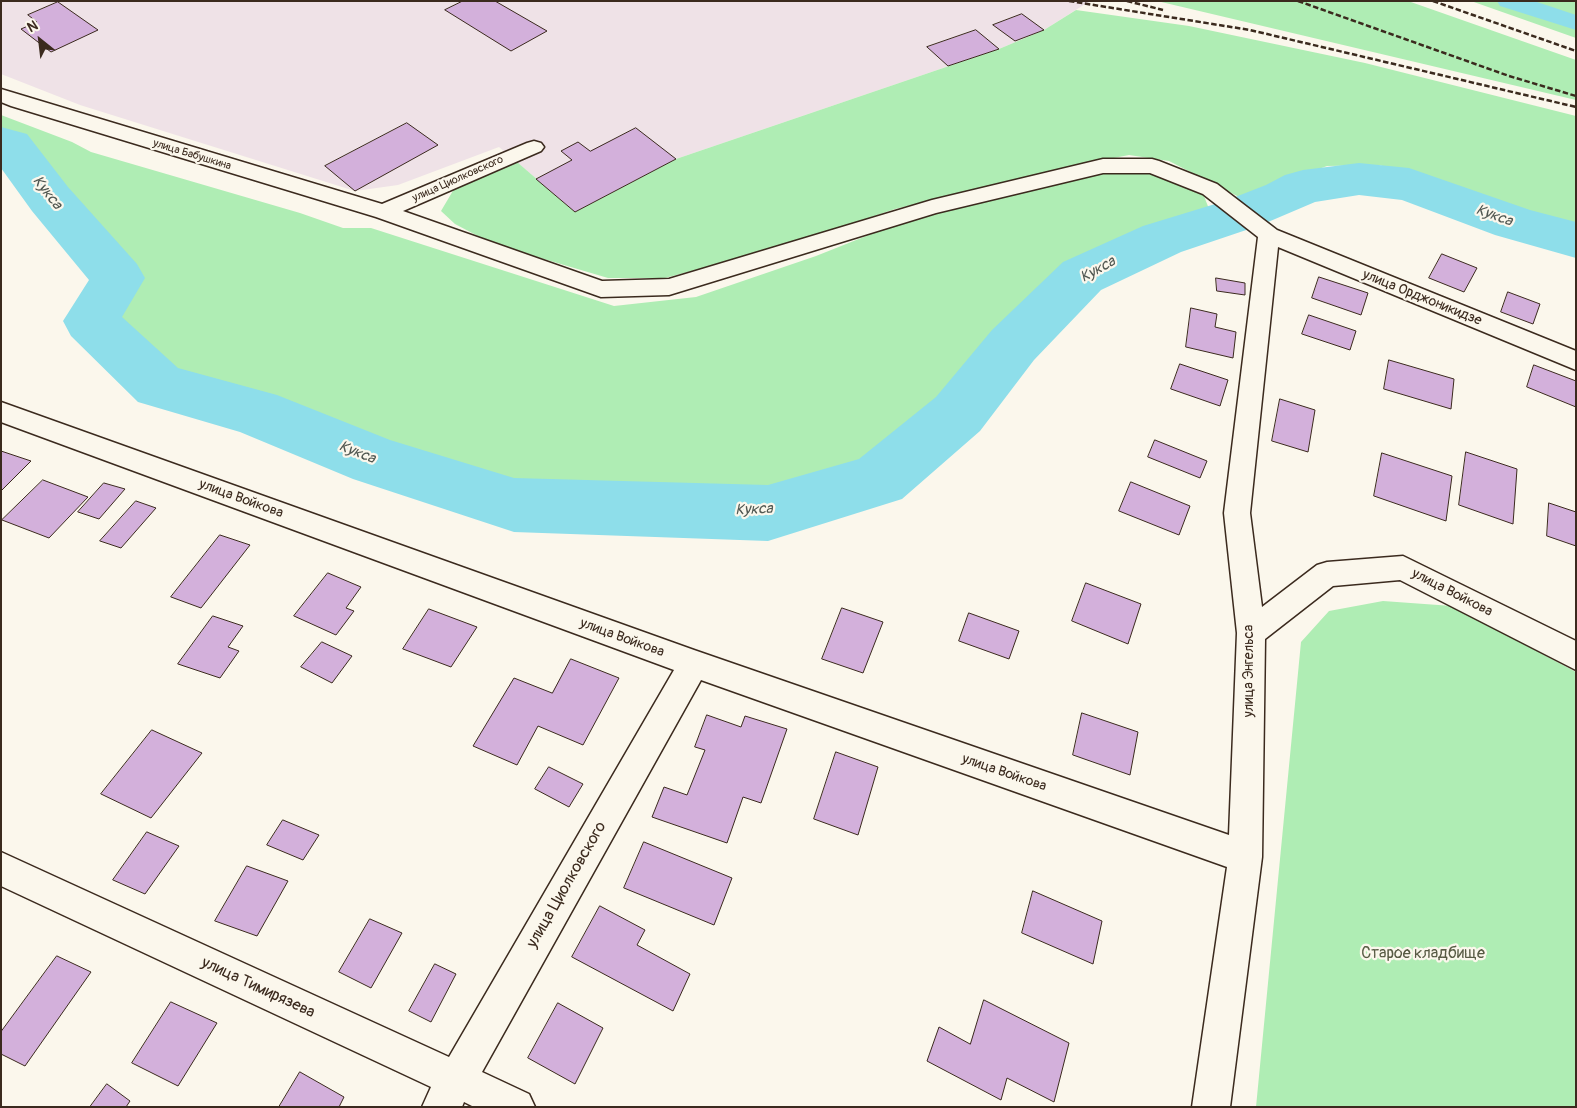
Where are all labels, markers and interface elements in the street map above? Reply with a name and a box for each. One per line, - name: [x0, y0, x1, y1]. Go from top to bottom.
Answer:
- north arrow: [15, 15, 65, 65]
- text: N: [24, 17, 41, 36]
- street label: улица Бабушкина: [151, 137, 233, 173]
- street label: улица Циолковского: [411, 153, 505, 205]
- water label: Кукса: [28, 173, 66, 213]
- water label: Кукса: [1473, 201, 1515, 231]
- water label: Кукса: [1077, 253, 1119, 287]
- street label: улица Орджоникидзе: [1360, 266, 1484, 330]
- water label: Кукса: [336, 438, 378, 468]
- street label: улица Войкова: [197, 476, 285, 522]
- water label: Кукса: [735, 500, 773, 520]
- street label: улица Войкова: [1409, 565, 1495, 621]
- street label: улица Войкова: [578, 615, 666, 661]
- street label: улица Энгельса: [1241, 625, 1257, 717]
- street label: улица Войкова: [960, 751, 1048, 795]
- street label: улица Циолковского: [523, 818, 611, 952]
- park label: Старое кладбище: [1361, 944, 1485, 964]
- street label: улица Тимирязева: [198, 953, 318, 1023]

